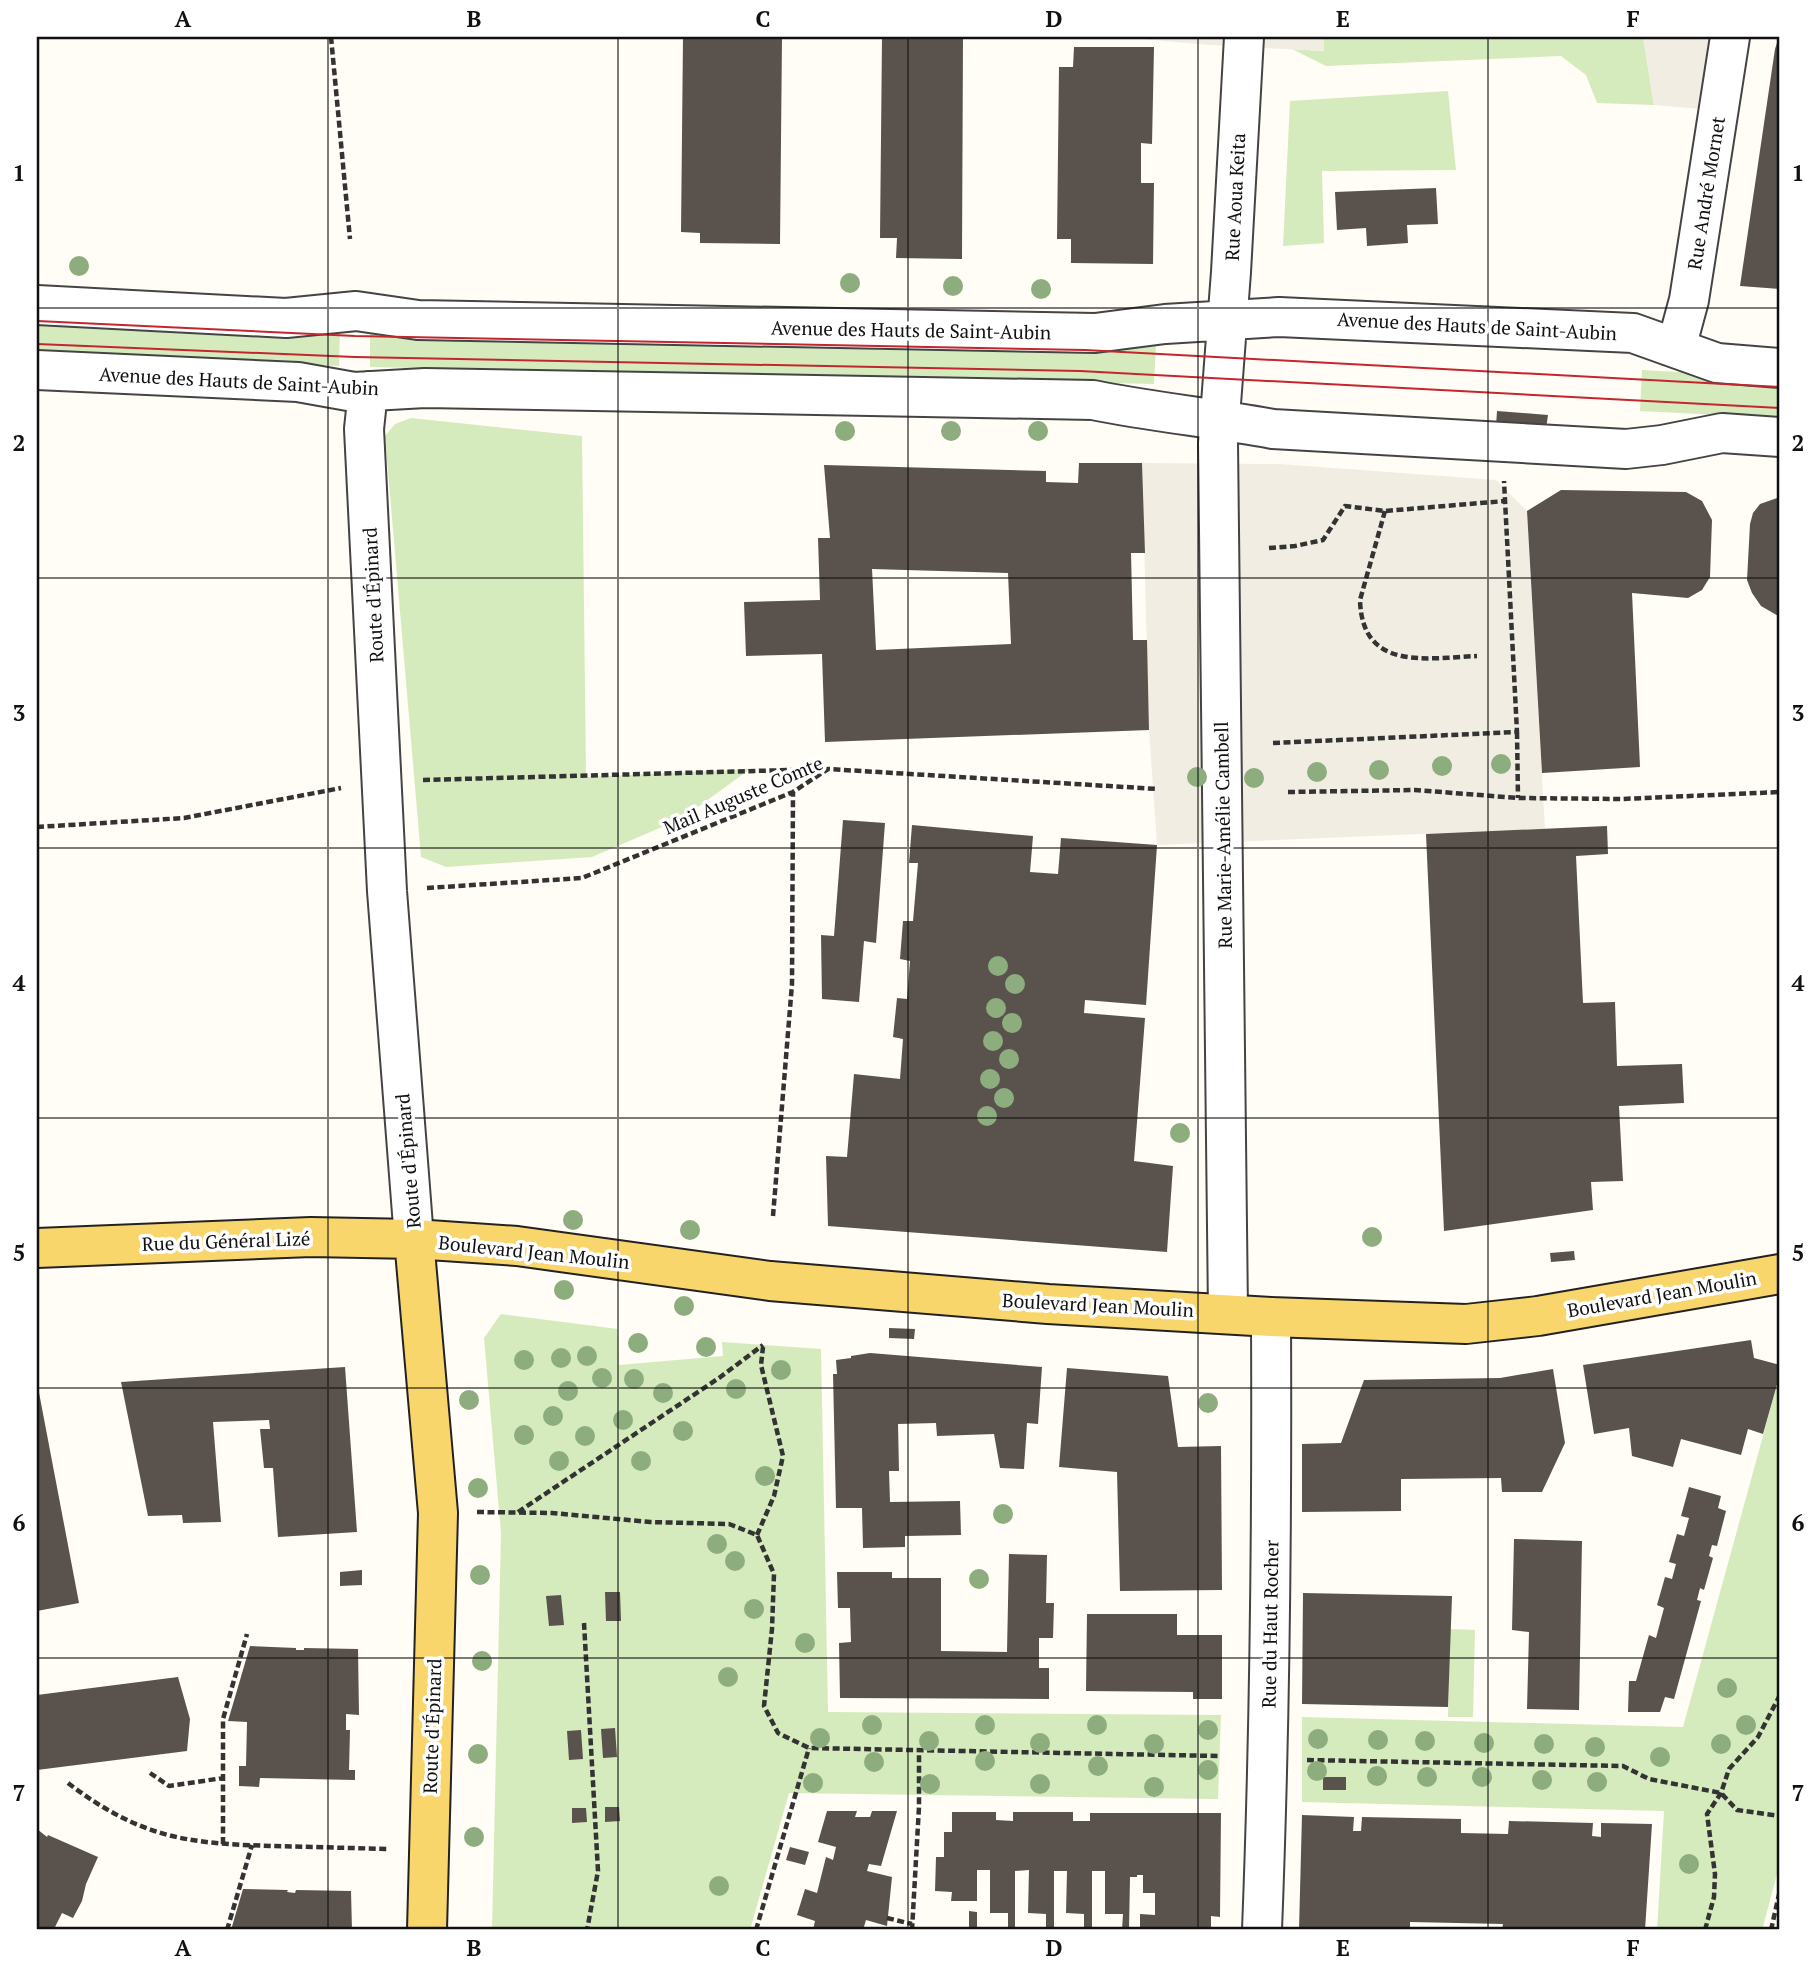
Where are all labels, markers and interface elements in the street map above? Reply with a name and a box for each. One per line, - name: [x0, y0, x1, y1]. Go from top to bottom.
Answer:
- text: A: [175, 3, 192, 34]
- text: B: [467, 3, 482, 34]
- text: C: [756, 3, 771, 34]
- text: D: [1046, 3, 1063, 34]
- text: E: [1336, 3, 1350, 34]
- text: F: [1626, 3, 1640, 34]
- street label: Rue André Mornet: [1681, 114, 1730, 272]
- street label: Rue Aoua Keita: [1219, 132, 1250, 262]
- text: 1: [13, 157, 26, 188]
- text: 1: [1792, 157, 1805, 188]
- street label: Avenue des Hauts de Saint-Aubin: [1336, 306, 1618, 345]
- street label: Avenue des Hauts de Saint-Aubin: [771, 315, 1051, 344]
- street label: Avenue des Hauts de Saint-Aubin: [98, 361, 380, 400]
- text: 2: [13, 427, 26, 458]
- text: 2: [1792, 427, 1805, 458]
- street label: Route d'Épinard: [356, 526, 389, 663]
- text: 3: [13, 697, 26, 728]
- text: 3: [1792, 697, 1805, 728]
- street label: Rue Marie-Amélie Cambell: [1208, 721, 1237, 949]
- street label: Mail Auguste Comte: [659, 750, 827, 840]
- text: 4: [13, 967, 26, 998]
- text: 4: [1792, 967, 1805, 998]
- street label: Route d'Épinard: [389, 1092, 426, 1230]
- street label: Rue du Général Lizé: [141, 1225, 311, 1256]
- street label: Boulevard Jean Moulin: [437, 1229, 631, 1274]
- text: 5: [13, 1237, 26, 1268]
- text: 5: [1792, 1237, 1805, 1268]
- street label: Boulevard Jean Moulin: [1565, 1265, 1759, 1322]
- street label: Boulevard Jean Moulin: [1002, 1287, 1194, 1322]
- text: 6: [13, 1507, 26, 1538]
- text: 6: [1792, 1507, 1805, 1538]
- street label: Rue du Haut Rocher: [1256, 1539, 1283, 1708]
- street label: Route d'Épinard: [417, 1657, 446, 1794]
- text: 7: [13, 1777, 26, 1808]
- text: 7: [1792, 1777, 1805, 1808]
- text: A: [175, 1932, 192, 1963]
- text: B: [467, 1932, 482, 1963]
- text: C: [756, 1932, 771, 1963]
- text: D: [1046, 1932, 1063, 1963]
- text: E: [1336, 1932, 1350, 1963]
- text: F: [1626, 1932, 1640, 1963]

